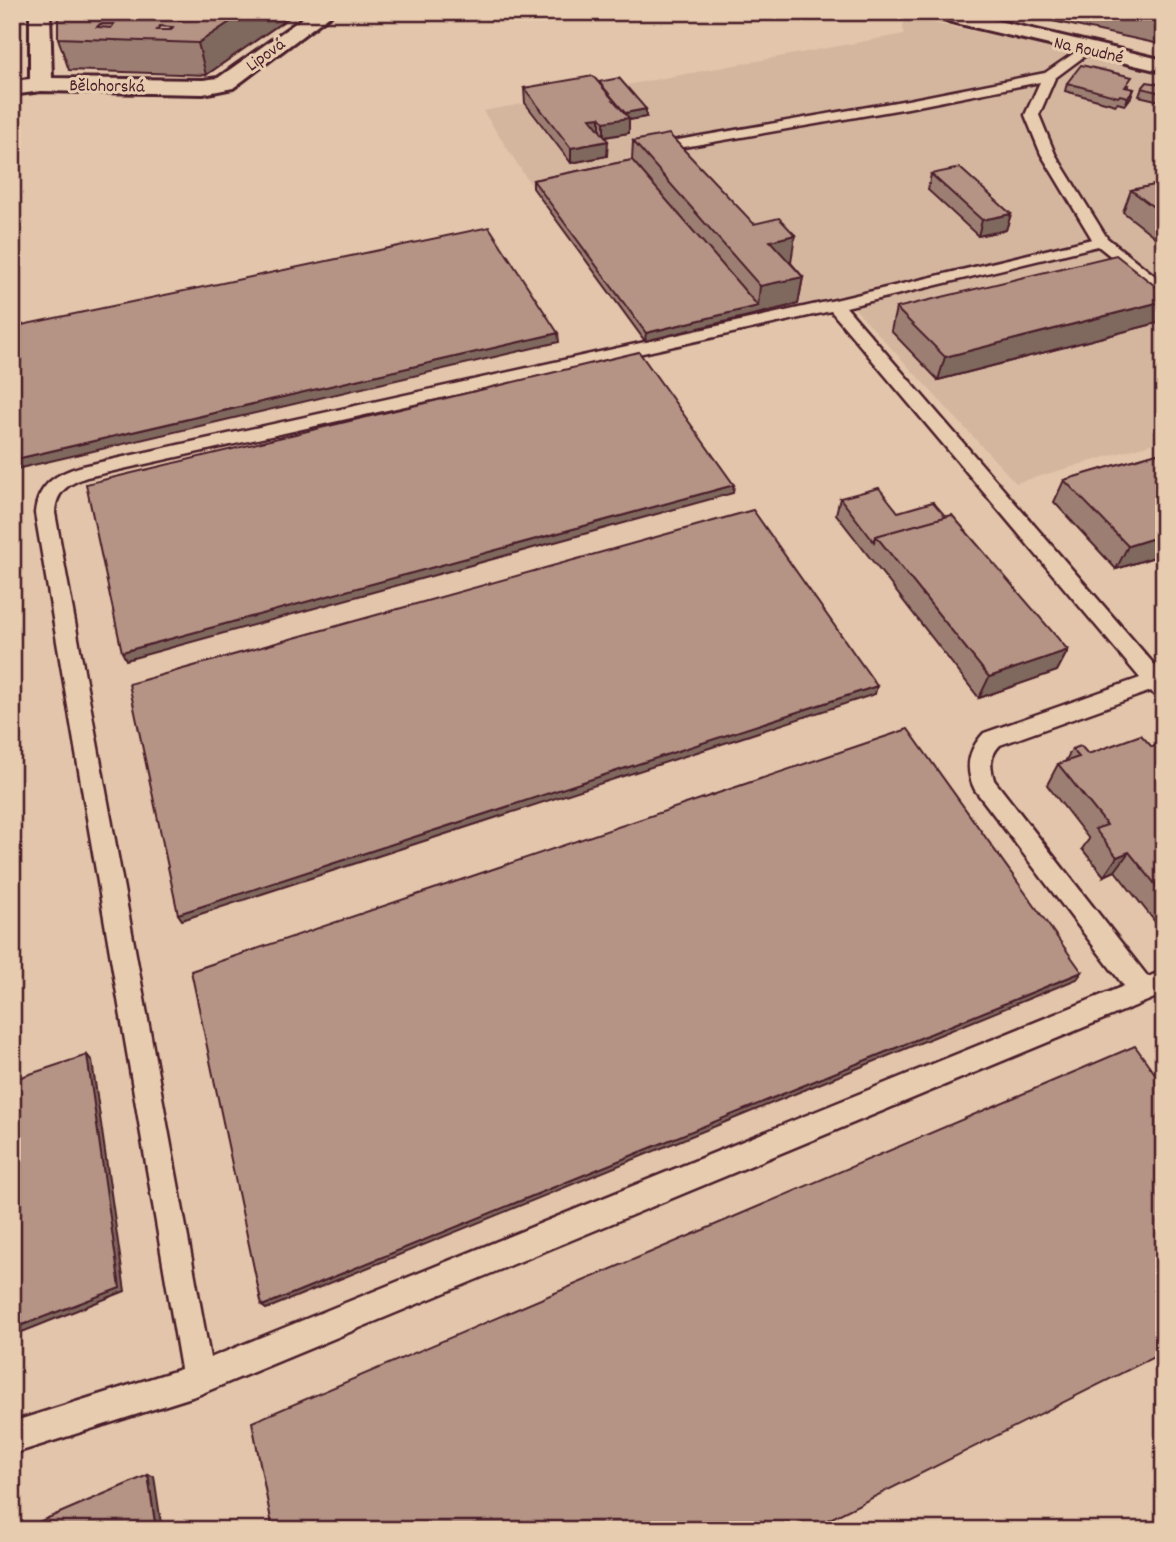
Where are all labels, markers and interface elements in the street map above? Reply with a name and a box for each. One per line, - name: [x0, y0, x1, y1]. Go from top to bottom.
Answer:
- street label: Na Roudné: [1051, 31, 1126, 72]
- street label: Lipová: [242, 33, 291, 79]
- street label: Bělohorská: [69, 74, 145, 101]

